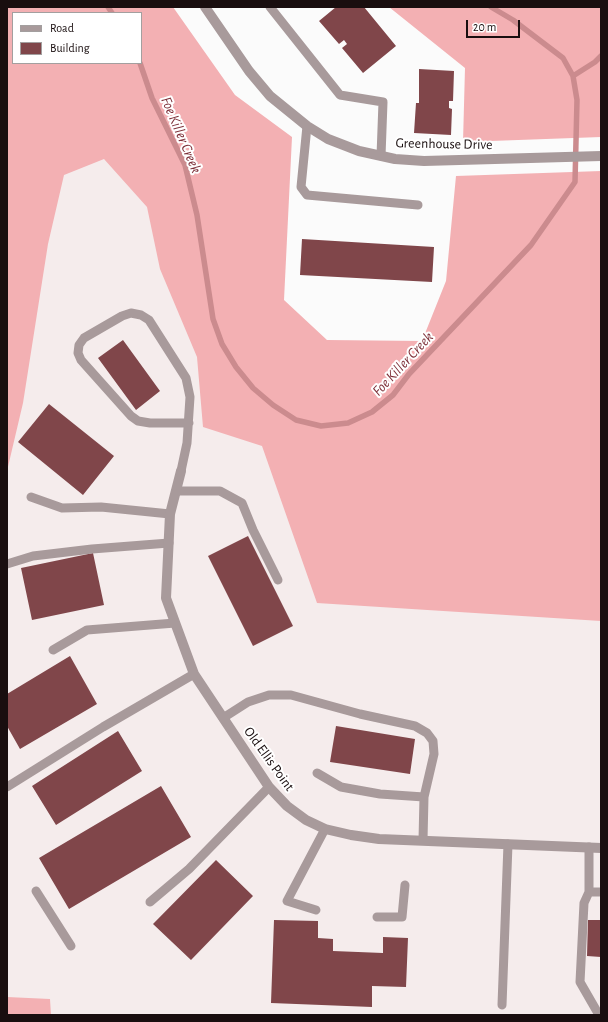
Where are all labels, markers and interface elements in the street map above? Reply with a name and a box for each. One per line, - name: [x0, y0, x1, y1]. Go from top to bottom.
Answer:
- legend: [12, 12, 142, 64]
- scale bar: [468, 12, 522, 38]
- text: 20 m: [473, 21, 496, 33]
- text: Road: [50, 22, 74, 34]
- text: Building: [50, 42, 90, 54]
- water label: Foe Killer Creek: [157, 94, 205, 176]
- street label: Greenhouse Drive: [395, 135, 493, 153]
- water label: Foe Killer Creek: [369, 328, 437, 400]
- street label: Old Ellis Point: [240, 724, 298, 794]

